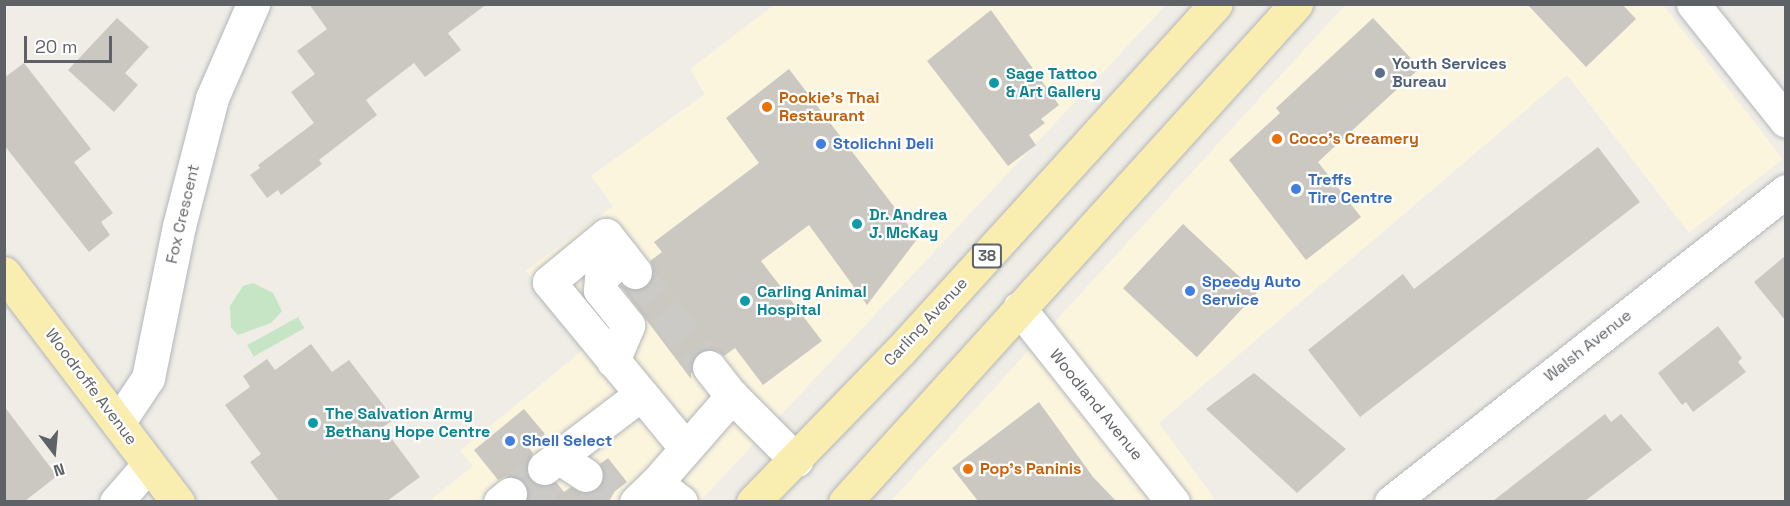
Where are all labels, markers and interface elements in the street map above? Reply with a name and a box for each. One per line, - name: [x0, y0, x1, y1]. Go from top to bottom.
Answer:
- scale bar: [27, 24, 116, 62]
- text: 20 m: [35, 35, 78, 58]
- place label: Youth Services Bureau: [1392, 54, 1507, 92]
- place label: Sage Tattoo & Art Gallery: [1006, 64, 1101, 102]
- marker: Youth Services Bureau: [1373, 66, 1387, 80]
- marker: Sage Tattoo & Art Gallery: [987, 76, 1001, 90]
- place label: Pookie's Thai Restaurant: [779, 88, 880, 126]
- marker: Pookie's Thai Restaurant: [760, 100, 774, 114]
- place label: Coco's Creamery: [1289, 129, 1419, 149]
- marker: Coco's Creamery: [1270, 132, 1284, 146]
- place label: Stolichni Deli: [833, 134, 934, 154]
- marker: Stolichni Deli: [814, 137, 828, 151]
- street label: Fox Crescent: [162, 162, 204, 266]
- place label: Treffs Tire Centre: [1308, 170, 1393, 208]
- marker: Treffs Tire Centre: [1289, 182, 1303, 196]
- place label: Dr. Andrea J. McKay: [869, 205, 948, 243]
- marker: Dr. Andrea J. McKay: [850, 217, 864, 231]
- road number: 38: [970, 244, 1004, 268]
- place label: Speedy Auto Service: [1202, 272, 1301, 310]
- street label: Carling Avenue: [880, 274, 972, 370]
- place label: Carling Animal Hospital: [757, 282, 867, 320]
- marker: Speedy Auto Service: [1183, 284, 1197, 298]
- marker: Carling Animal Hospital: [738, 294, 752, 308]
- street label: Walsh Avenue: [1540, 306, 1636, 386]
- street label: Woodroffe Avenue: [41, 325, 141, 449]
- street label: Woodland Avenue: [1045, 345, 1147, 465]
- place label: The Salvation Army Bethany Hope Centre: [325, 404, 490, 442]
- marker: The Salvation Army Bethany Hope Centre: [306, 416, 320, 430]
- north arrow: [24, 422, 84, 482]
- place label: Shell Select: [522, 431, 612, 451]
- marker: Shell Select: [503, 434, 517, 448]
- text: N: [51, 458, 67, 481]
- place label: Pop's Paninis: [980, 459, 1081, 479]
- marker: Pop's Paninis: [961, 462, 975, 476]

